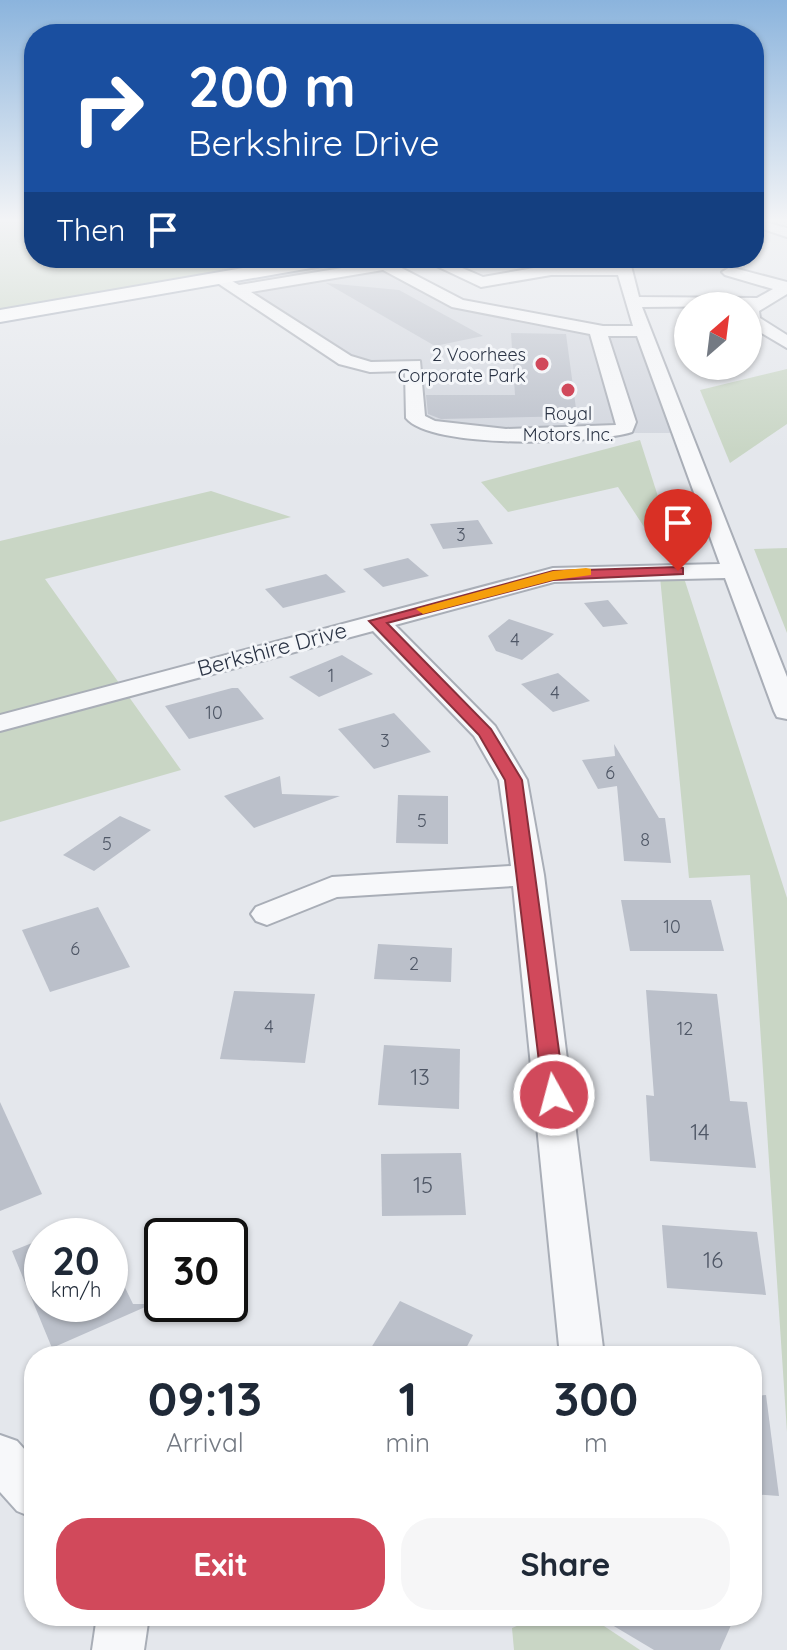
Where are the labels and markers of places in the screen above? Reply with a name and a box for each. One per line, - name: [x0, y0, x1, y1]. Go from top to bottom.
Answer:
- place label: 2 Voorhees Corporate Park: [398, 343, 526, 387]
- marker: 2 Voorhees Corporate Park: [533, 355, 551, 373]
- marker: Royal Motors Inc.: [559, 381, 577, 399]
- place label: Royal Motors Inc.: [523, 402, 613, 446]
- pin: [644, 489, 712, 571]

